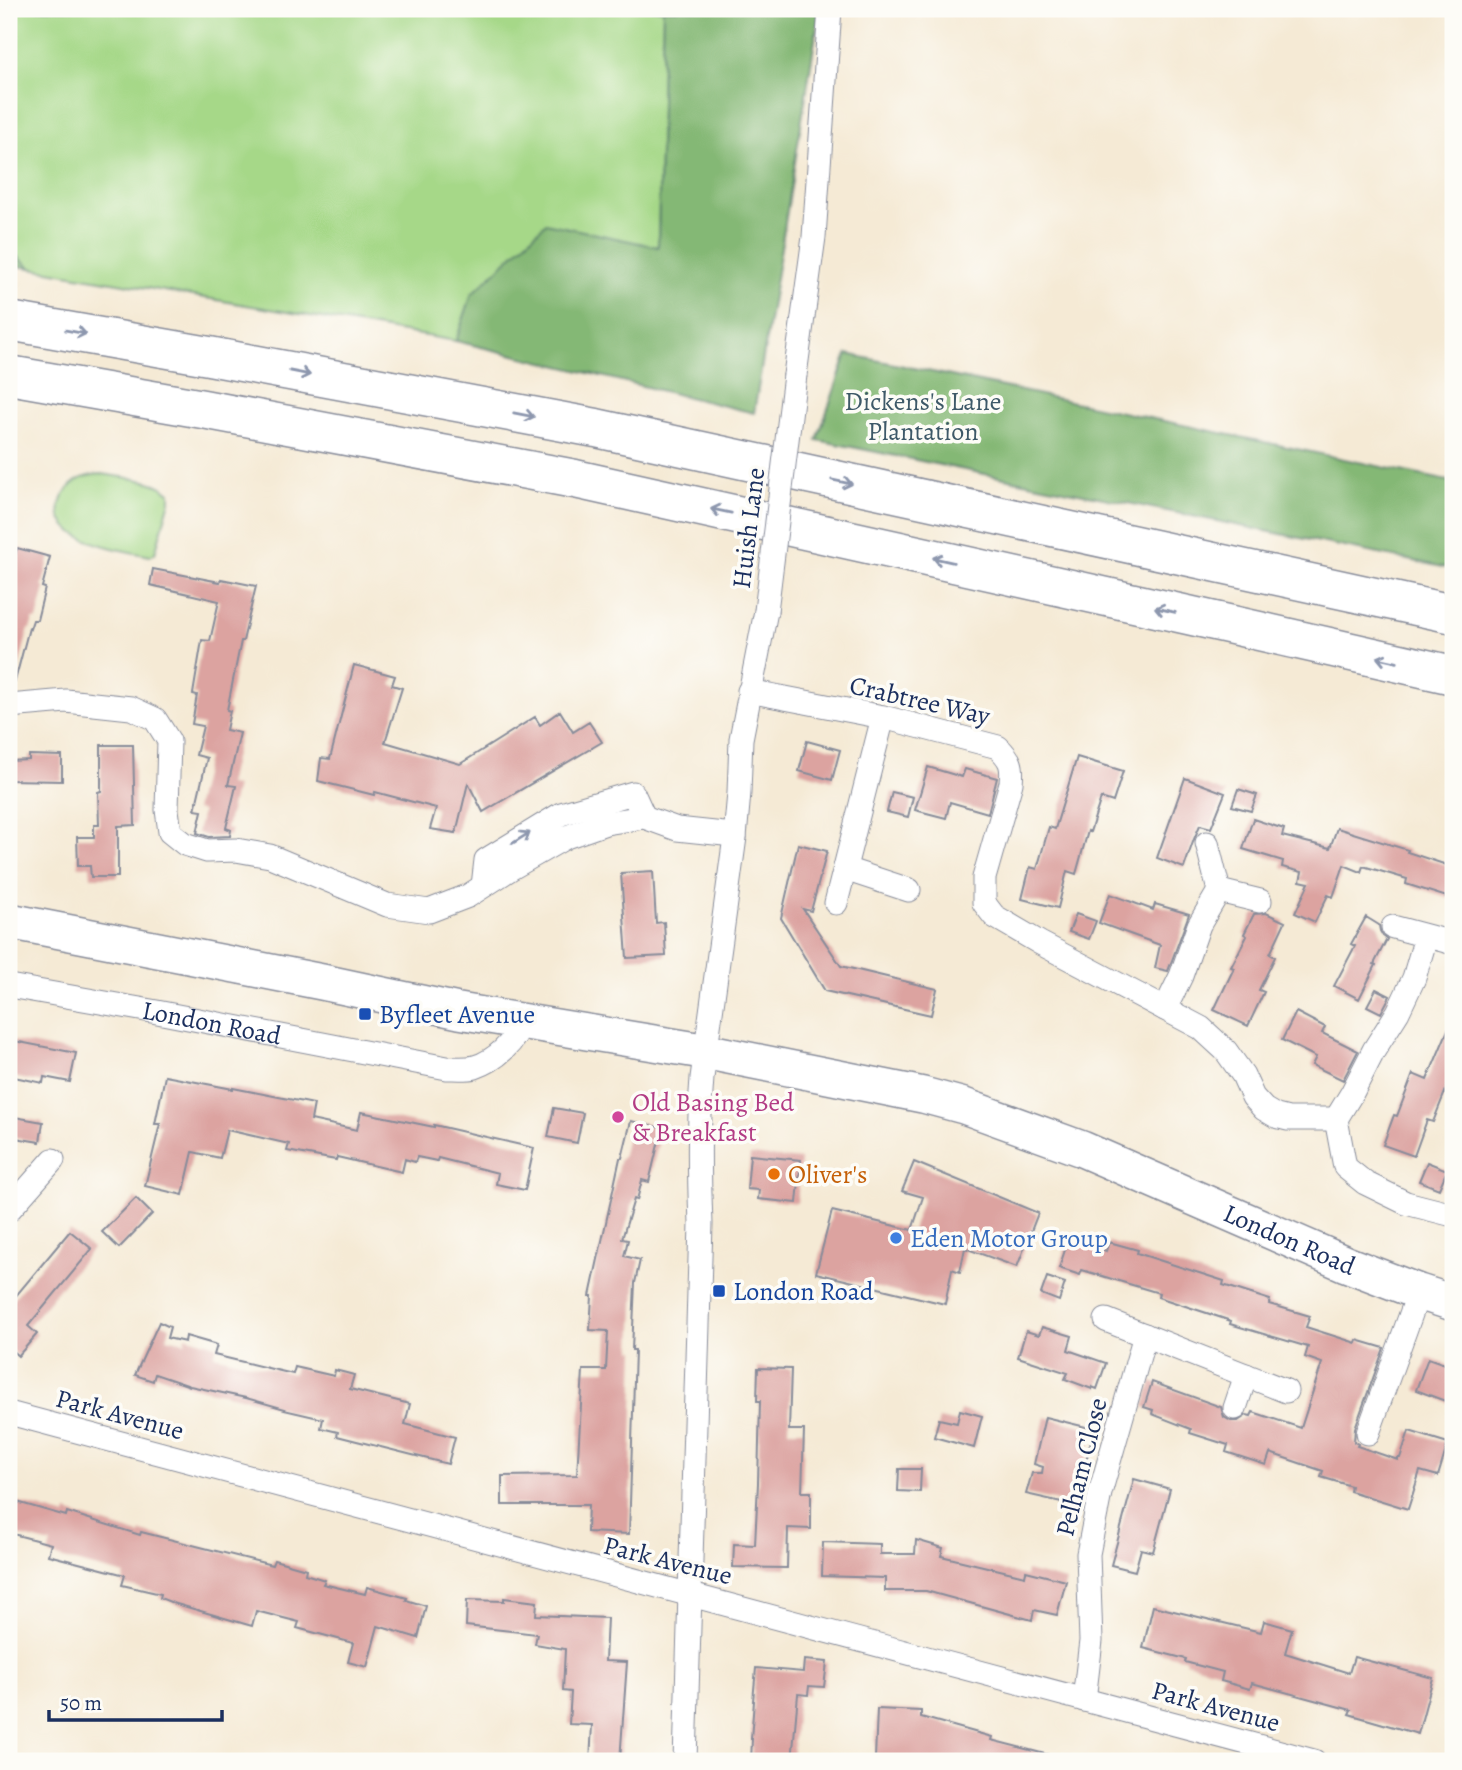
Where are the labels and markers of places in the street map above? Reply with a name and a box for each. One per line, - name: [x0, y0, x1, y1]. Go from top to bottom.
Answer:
- place label: Byfleet Avenue: [379, 997, 535, 1032]
- marker: Byfleet Avenue: [357, 1006, 373, 1022]
- place label: Old Basing Bed & Breakfast: [632, 1085, 794, 1150]
- marker: Old Basing Bed & Breakfast: [610, 1109, 626, 1125]
- place label: Oliver's: [788, 1157, 867, 1192]
- marker: Oliver's: [766, 1166, 782, 1182]
- place label: Eden Motor Group: [910, 1221, 1108, 1256]
- marker: Eden Motor Group: [888, 1230, 904, 1246]
- place label: London Road: [733, 1274, 874, 1309]
- marker: London Road: [711, 1283, 727, 1299]

